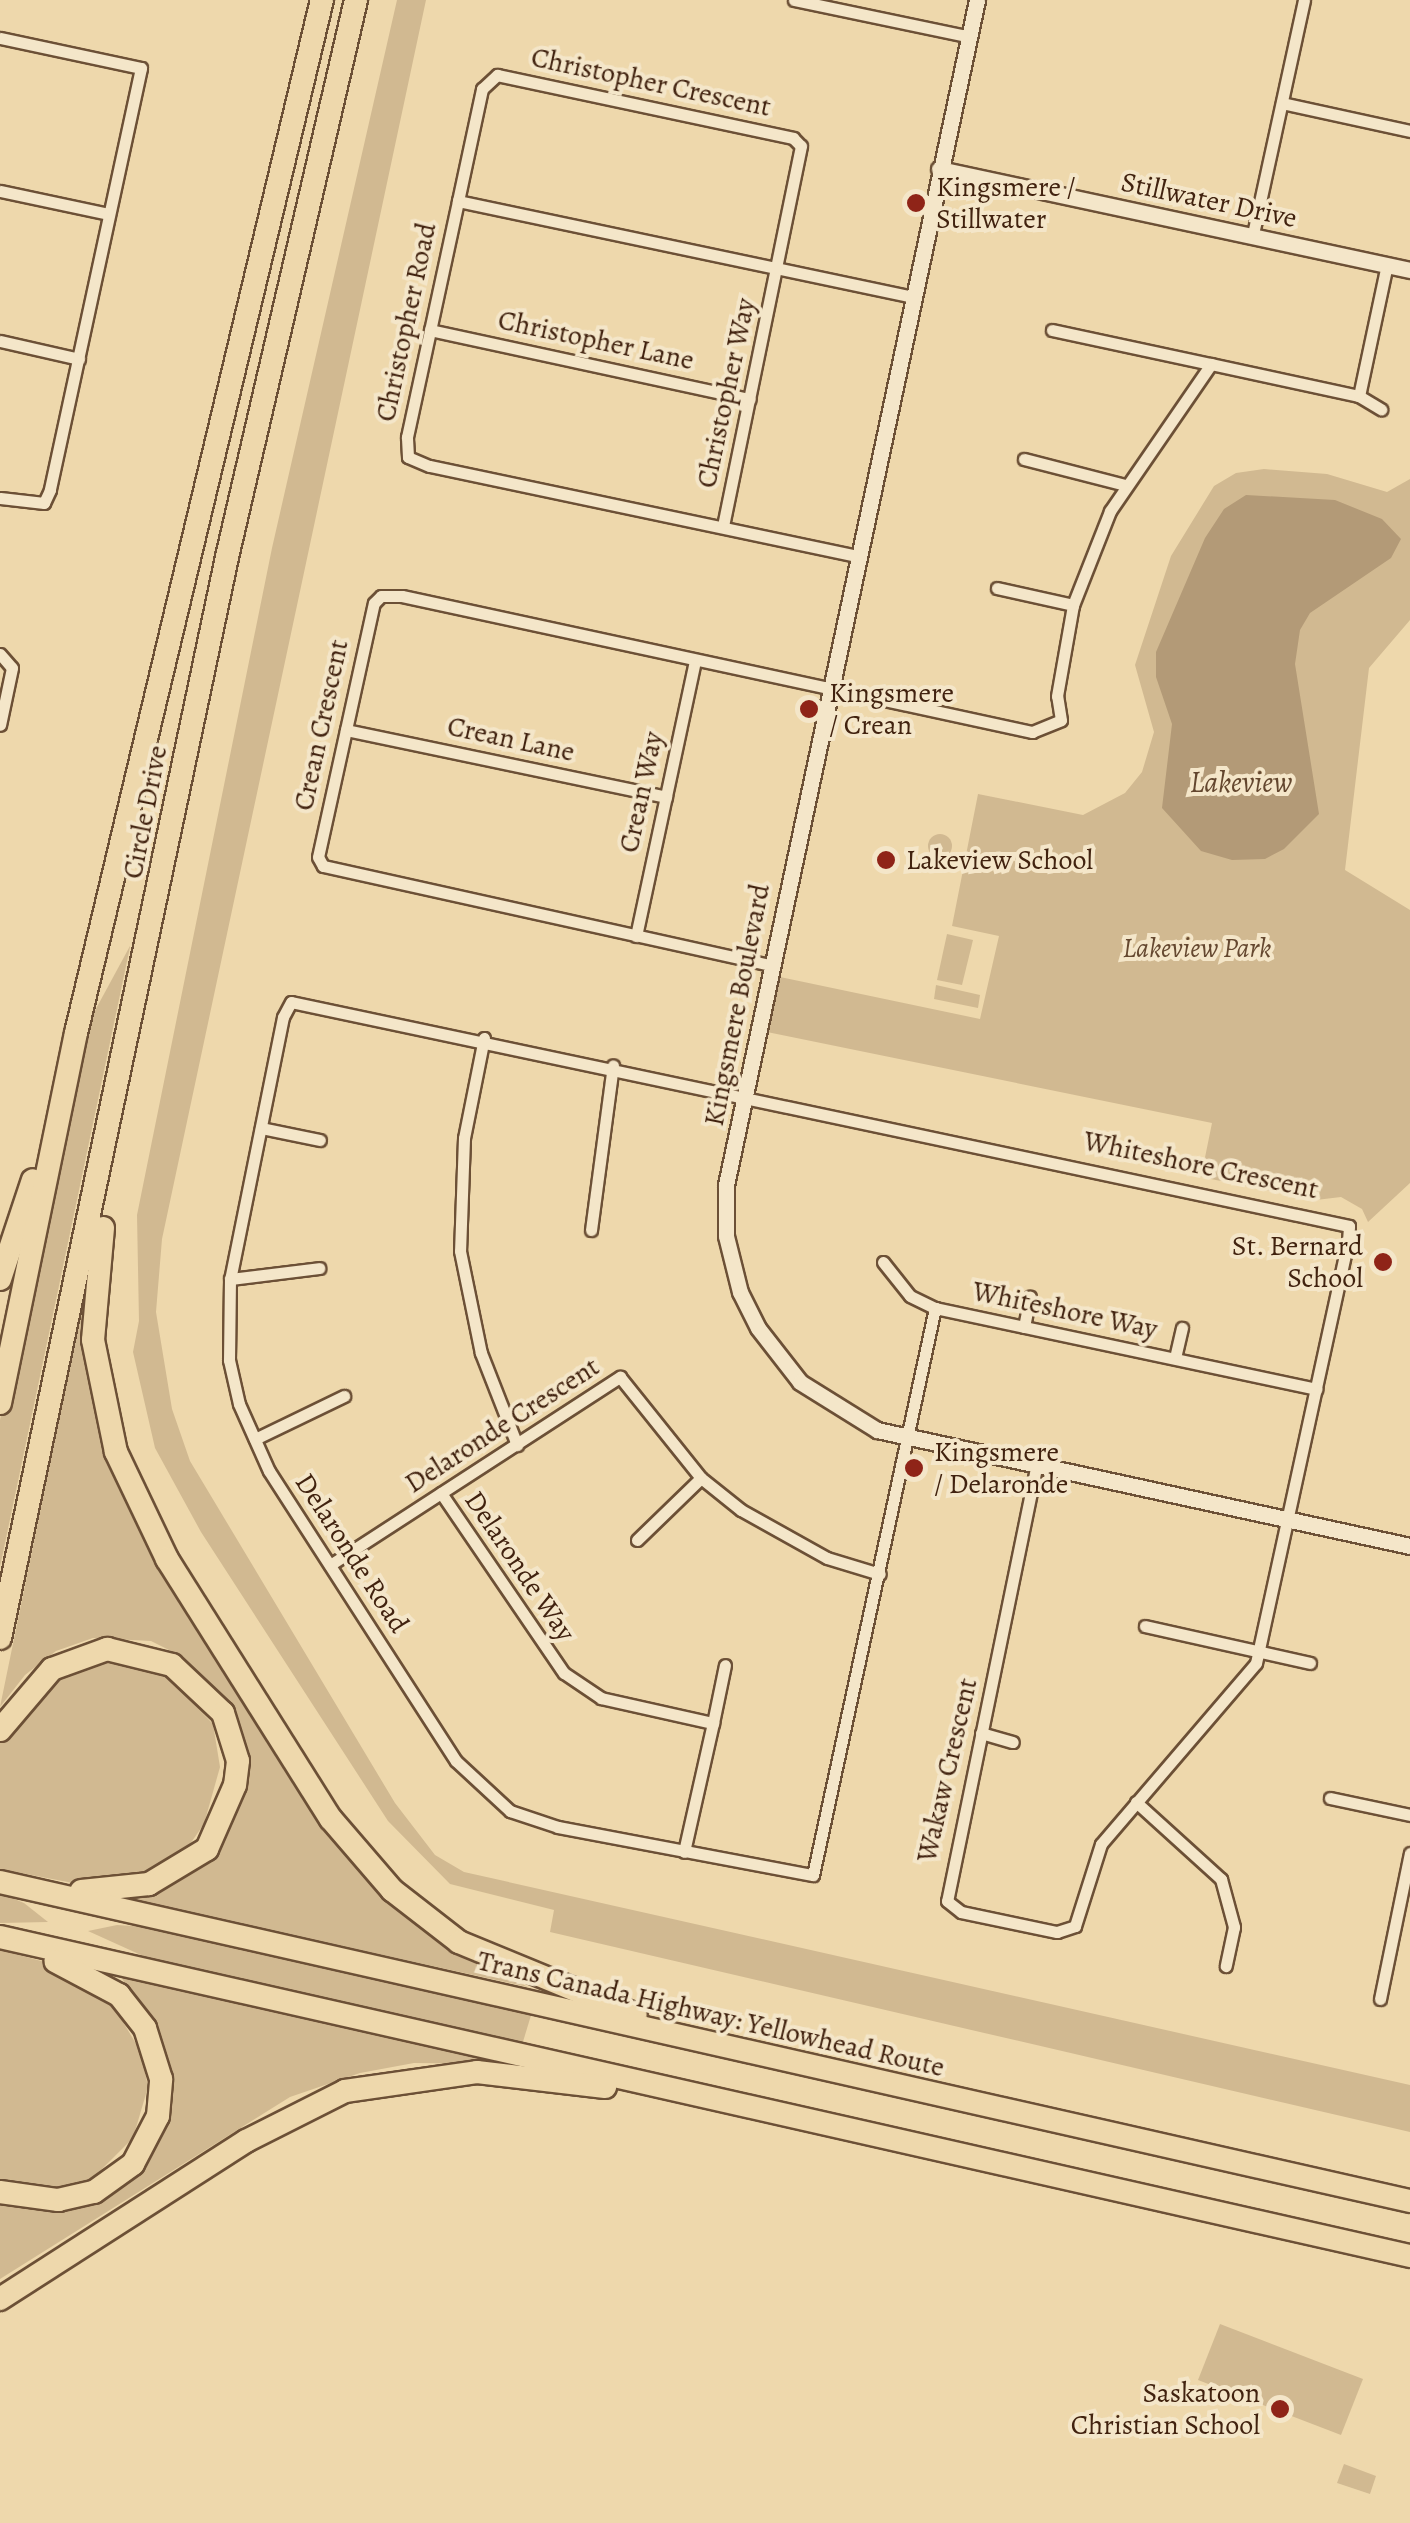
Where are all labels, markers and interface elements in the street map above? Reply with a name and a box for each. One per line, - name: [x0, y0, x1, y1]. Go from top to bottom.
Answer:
- street label: Christopher Crescent: [528, 40, 774, 124]
- street label: Stillwater Drive: [1118, 165, 1300, 235]
- place label: Kingsmere / Stillwater: [936, 170, 1076, 236]
- marker: Kingsmere / Stillwater: [905, 192, 927, 214]
- street label: Christopher Road: [369, 220, 443, 424]
- street label: Christopher Way: [690, 295, 762, 491]
- street label: Christopher Lane: [495, 303, 697, 377]
- street label: Crean Crescent: [287, 637, 355, 813]
- place label: Kingsmere / Crean: [829, 676, 954, 742]
- marker: Kingsmere / Crean: [798, 698, 820, 720]
- street label: Crean Lane: [444, 709, 578, 769]
- street label: Crean Way: [612, 728, 670, 856]
- street label: Circle Drive: [116, 743, 174, 881]
- water label: Lakeview: [1190, 764, 1292, 800]
- place label: Lakeview School: [906, 843, 1093, 877]
- marker: Lakeview School: [875, 849, 897, 871]
- street label: Kingsmere Boulevard: [697, 881, 777, 1129]
- park label: Lakeview Park: [1122, 931, 1272, 965]
- street label: Whiteshore Crescent: [1081, 1124, 1321, 1206]
- place label: St. Bernard School: [1231, 1229, 1363, 1295]
- marker: St. Bernard School: [1372, 1251, 1394, 1273]
- street label: Whiteshore Way: [970, 1274, 1160, 1346]
- street label: Delaronde Crescent: [399, 1350, 605, 1500]
- place label: Kingsmere / Delaronde: [934, 1435, 1068, 1501]
- marker: Kingsmere / Delaronde: [903, 1457, 925, 1479]
- street label: Delaronde Road: [288, 1467, 416, 1639]
- street label: Delaronde Way: [457, 1485, 583, 1647]
- street label: Wakaw Crescent: [910, 1675, 984, 1865]
- street label: Trans Canada Highway: Yellowhead Route: [474, 1944, 948, 2084]
- place label: Saskatoon Christian School: [1071, 2376, 1260, 2442]
- marker: Saskatoon Christian School: [1269, 2398, 1291, 2420]

